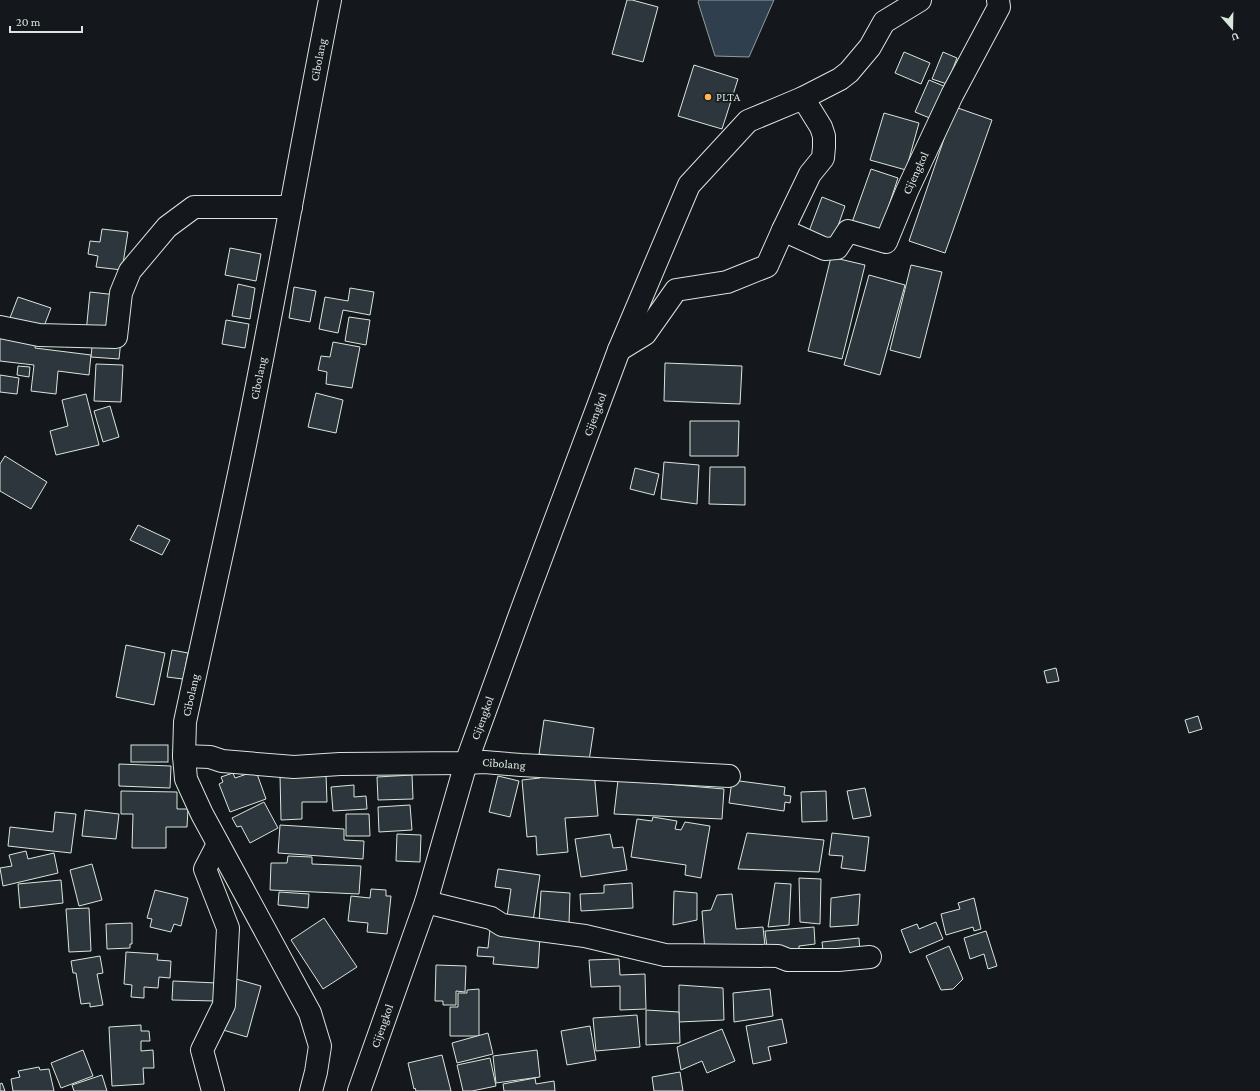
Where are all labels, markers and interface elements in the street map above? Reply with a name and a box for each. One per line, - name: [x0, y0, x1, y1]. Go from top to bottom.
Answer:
- scale bar: [10, 8, 82, 34]
- north arrow: [1212, 8, 1252, 48]
- text: 20 m: [16, 15, 41, 29]
- text: U: [1229, 30, 1241, 44]
- street label: Cibolang: [307, 37, 329, 82]
- place label: PLTA: [716, 90, 740, 104]
- marker: PLTA: [703, 92, 713, 102]
- street label: Cijengkol: [899, 149, 931, 197]
- street label: Cibolang: [247, 355, 269, 401]
- street label: Cijengkol: [580, 390, 609, 438]
- street label: Cibolang: [179, 672, 202, 718]
- street label: Cijengkol: [468, 694, 497, 742]
- street label: Cibolang: [482, 755, 526, 772]
- street label: Cijengkol: [368, 1002, 396, 1050]

